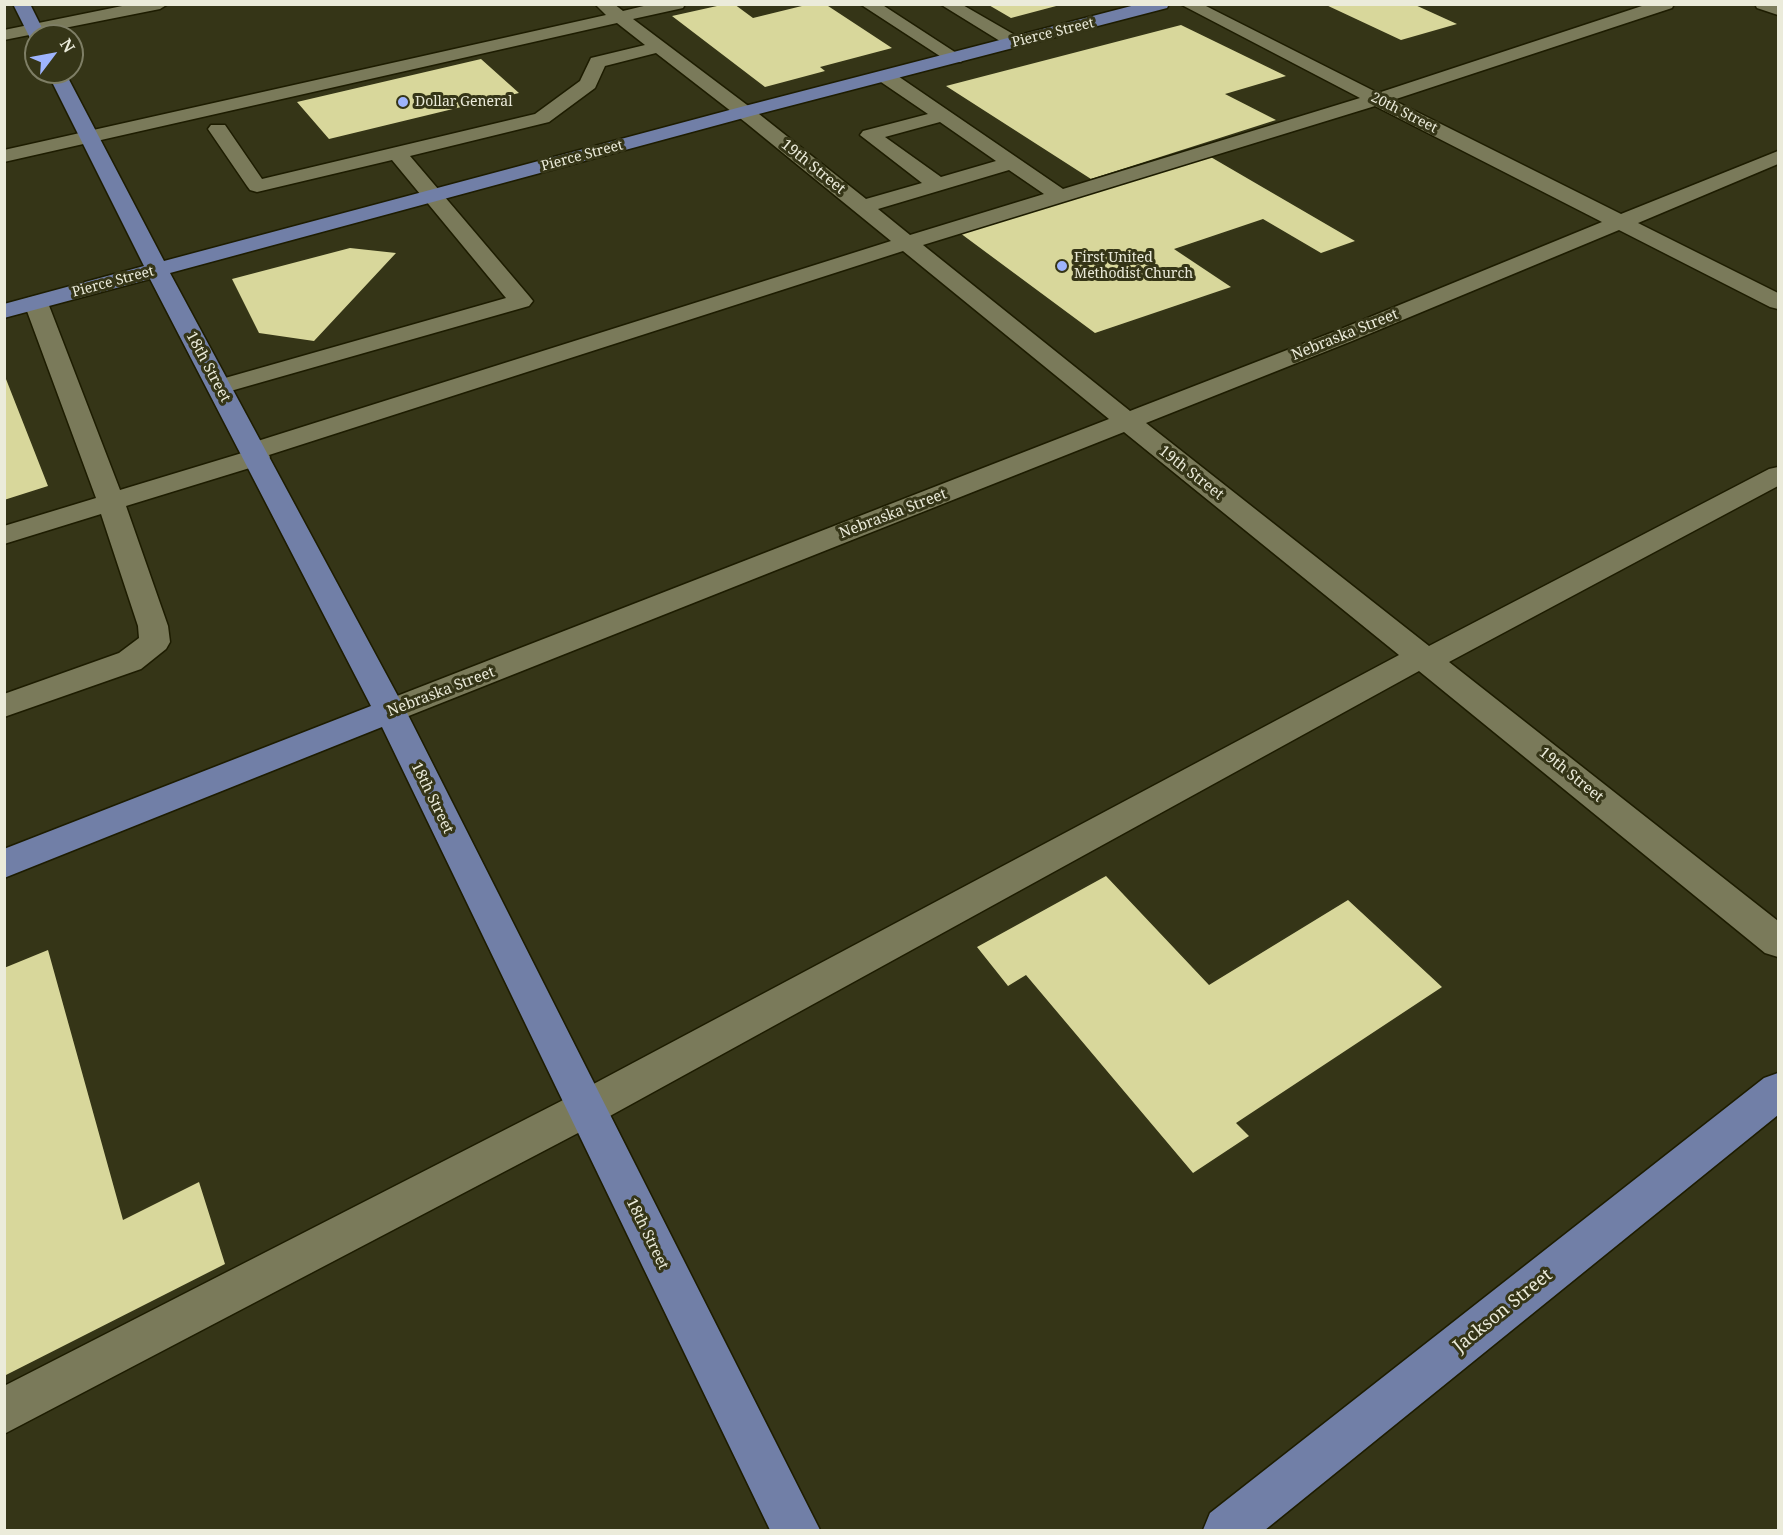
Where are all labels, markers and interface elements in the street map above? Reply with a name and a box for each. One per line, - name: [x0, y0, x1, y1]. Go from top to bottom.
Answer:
- street label: Pierce Street: [1010, 15, 1096, 51]
- north arrow: [24, 24, 84, 84]
- text: N: [55, 34, 80, 57]
- street label: 20th Street: [1368, 89, 1440, 137]
- place label: Dollar General: [415, 94, 513, 110]
- marker: Dollar General: [396, 95, 410, 109]
- street label: 19th Street: [777, 136, 849, 198]
- street label: Pierce Street: [539, 137, 625, 175]
- place label: First United Methodist Church: [1074, 250, 1193, 282]
- marker: First United Methodist Church: [1055, 259, 1069, 273]
- street label: Pierce Street: [70, 263, 156, 301]
- street label: Nebraska Street: [1289, 305, 1401, 365]
- street label: 18th Street: [182, 329, 234, 405]
- street label: 19th Street: [1155, 442, 1227, 504]
- street label: Nebraska Street: [837, 485, 949, 543]
- street label: Nebraska Street: [385, 663, 497, 721]
- street label: 19th Street: [1535, 744, 1607, 806]
- street label: 18th Street: [407, 759, 457, 837]
- street label: 18th Street: [622, 1195, 672, 1273]
- street label: Jackson Street: [1449, 1265, 1557, 1357]

